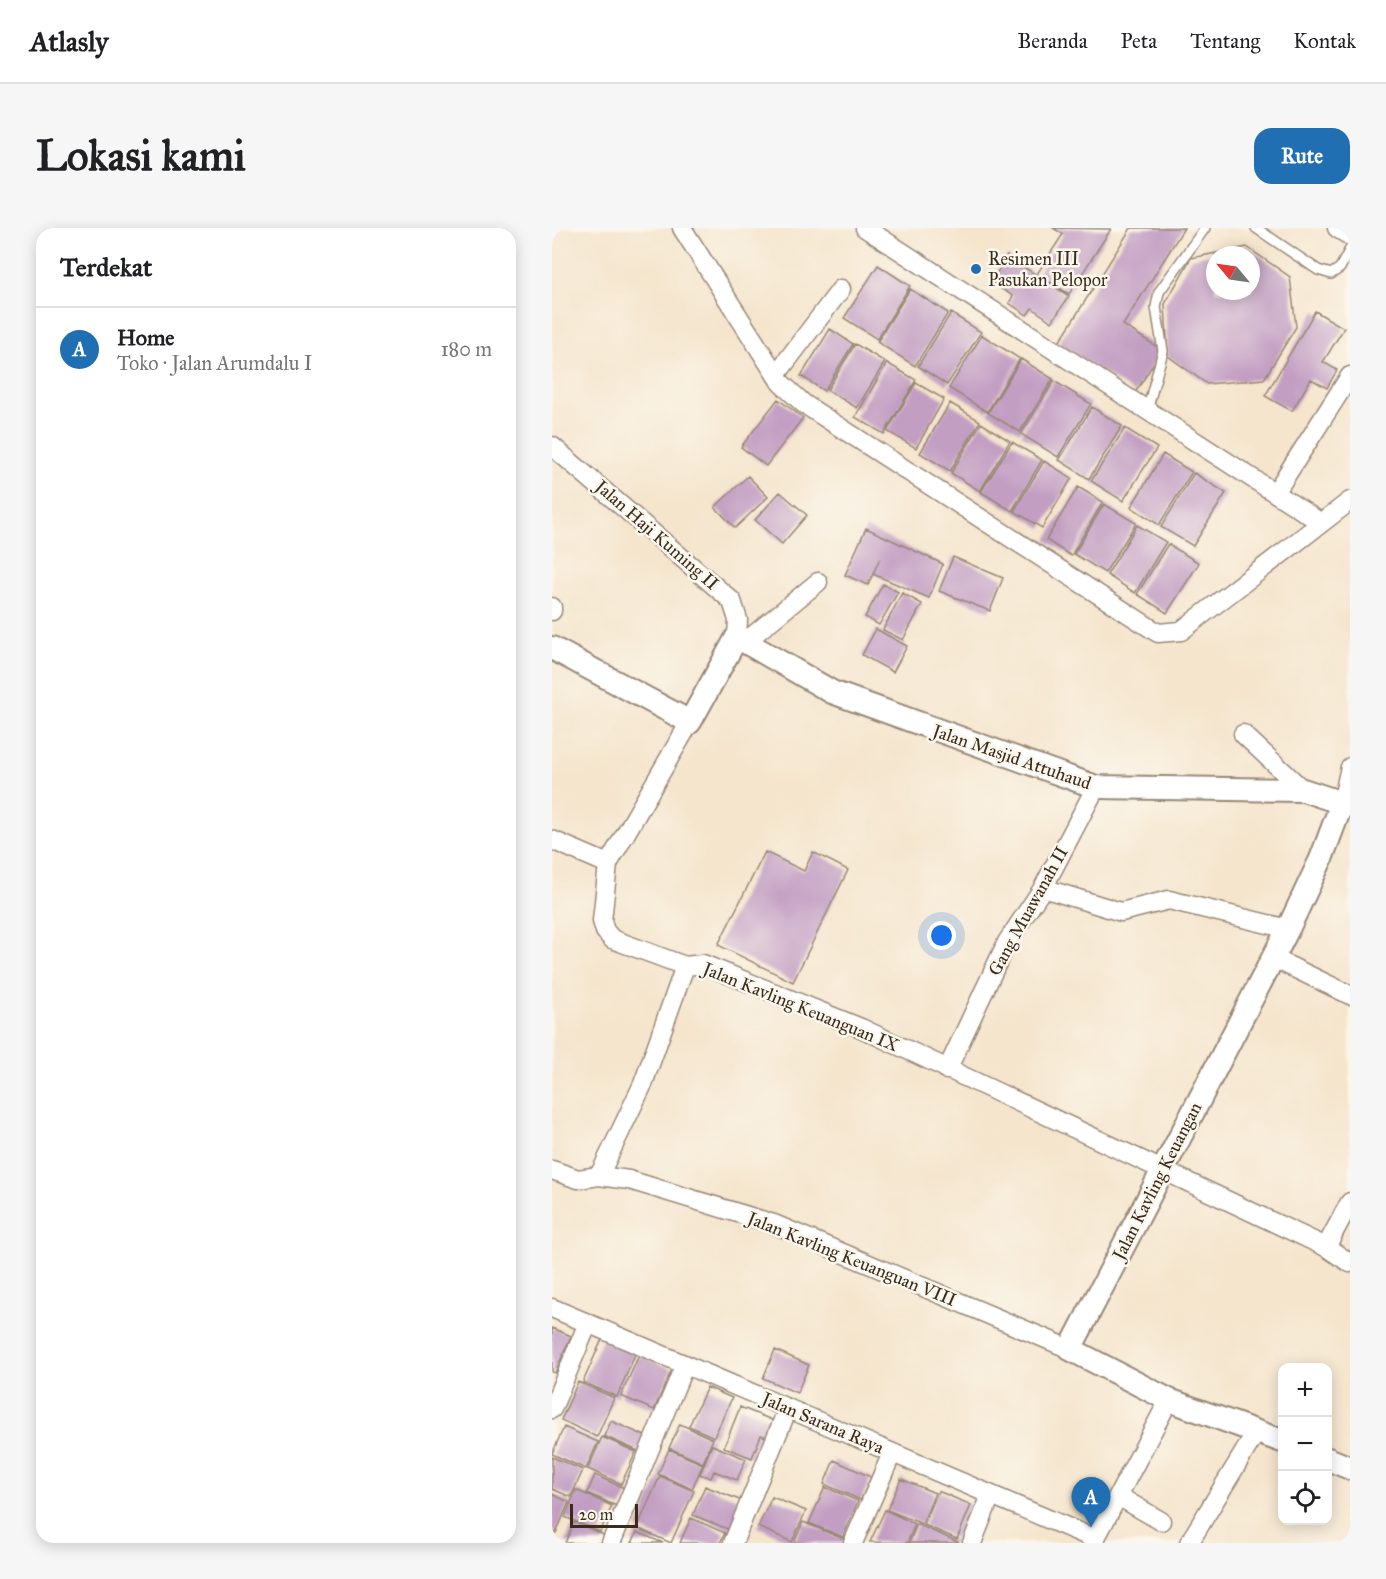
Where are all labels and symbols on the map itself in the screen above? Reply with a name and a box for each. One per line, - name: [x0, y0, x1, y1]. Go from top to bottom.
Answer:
- north arrow: [1206, 246, 1260, 300]
- place label: Resimen III Pasukan Pelopor: [988, 248, 1108, 291]
- marker: Resimen III Pasukan Pelopor: [969, 262, 983, 276]
- street label: Jalan Haji Kuming II: [589, 474, 723, 596]
- street label: Jalan Masjid Attuhaud: [928, 719, 1094, 795]
- street label: Gang Muawanah II: [983, 842, 1074, 980]
- your location: [927, 921, 956, 950]
- street label: Jalan Kavling Keuanguan IX: [698, 957, 902, 1057]
- street label: Jalan Kavling Keuangan: [1107, 1098, 1207, 1266]
- street label: Jalan Kavling Keuanguan VIII: [742, 1206, 960, 1312]
- street label: Jalan Sarana Raya: [757, 1387, 888, 1460]
- pin: A: [1072, 1478, 1110, 1527]
- scale bar: [570, 1501, 638, 1528]

